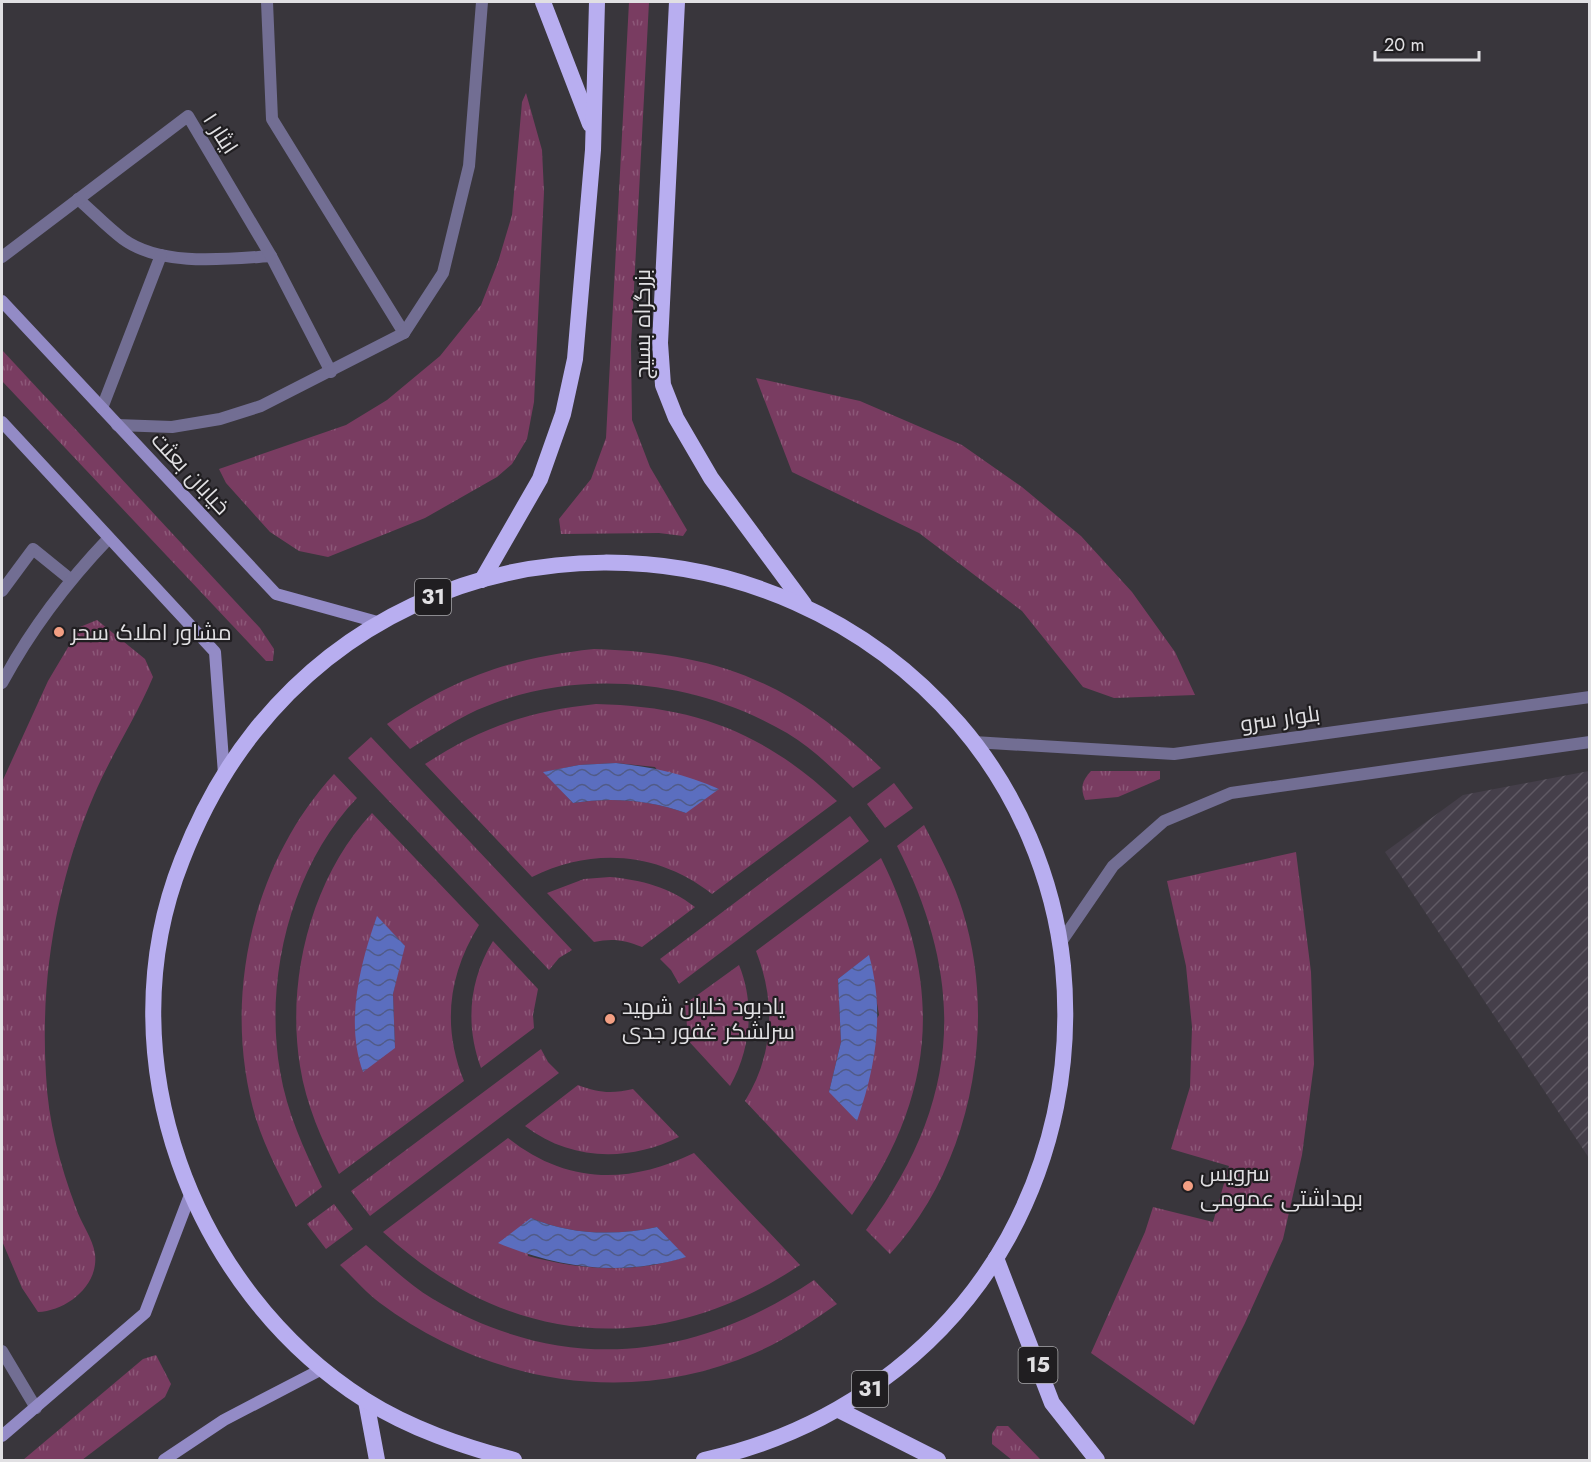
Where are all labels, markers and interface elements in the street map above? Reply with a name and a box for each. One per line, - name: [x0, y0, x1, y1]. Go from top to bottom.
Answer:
- scale bar: [1375, 24, 1478, 62]
- text: 20 m: [1384, 32, 1424, 58]
- street label: ایثار ۱: [196, 106, 246, 160]
- street label: بزرگراه بسیج: [626, 269, 658, 379]
- street label: خیابان بعثت: [144, 424, 238, 522]
- road number: 31: [415, 579, 451, 615]
- place label: مشاور املاک سحر: [69, 616, 232, 648]
- marker: مشاور املاک سحر: [52, 625, 66, 639]
- street label: بلوار سرو: [1238, 697, 1322, 739]
- place label: یادبود خلبان شهید سرلشکر غفور جدی: [622, 990, 795, 1047]
- marker: یادبود خلبان شهید سرلشکر غفور جدی: [603, 1012, 617, 1026]
- place label: سرویس بهداشتی عمومی: [1200, 1157, 1363, 1214]
- marker: سرویس بهداشتی عمومی: [1181, 1179, 1195, 1193]
- road number: 15: [1018, 1347, 1058, 1383]
- road number: 31: [852, 1371, 888, 1407]

